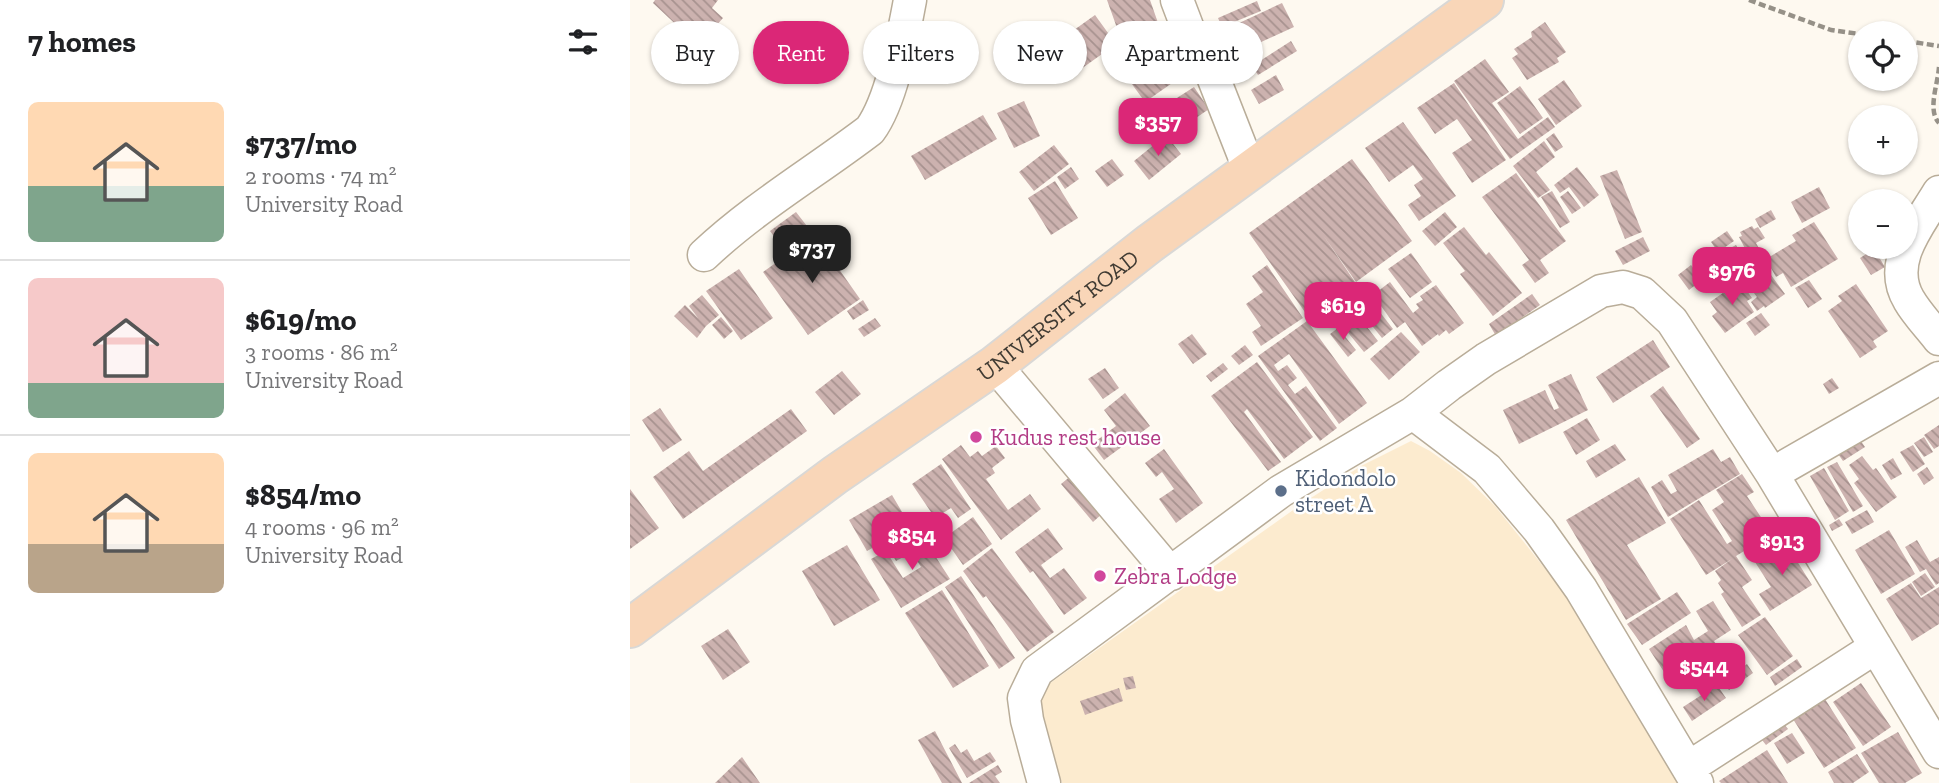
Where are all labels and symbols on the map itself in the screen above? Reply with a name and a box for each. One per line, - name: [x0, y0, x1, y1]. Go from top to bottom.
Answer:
- pin: $357: [1117, 99, 1199, 158]
- pin: $737: [771, 226, 853, 285]
- street label: UNIVERSITY ROAD: [972, 244, 1144, 387]
- pin: $976: [1691, 247, 1773, 307]
- pin: $619: [1302, 282, 1384, 342]
- place label: Kudus rest house: [990, 423, 1161, 451]
- marker: Kudus rest house: [968, 429, 984, 445]
- place label: Kidondolo street A: [1295, 464, 1396, 518]
- marker: Kidondolo street A: [1273, 483, 1289, 499]
- pin: $854: [871, 512, 953, 572]
- pin: $913: [1741, 518, 1823, 577]
- place label: Zebra Lodge: [1114, 562, 1237, 590]
- marker: Zebra Lodge: [1092, 568, 1108, 584]
- pin: $544: [1663, 644, 1745, 703]

